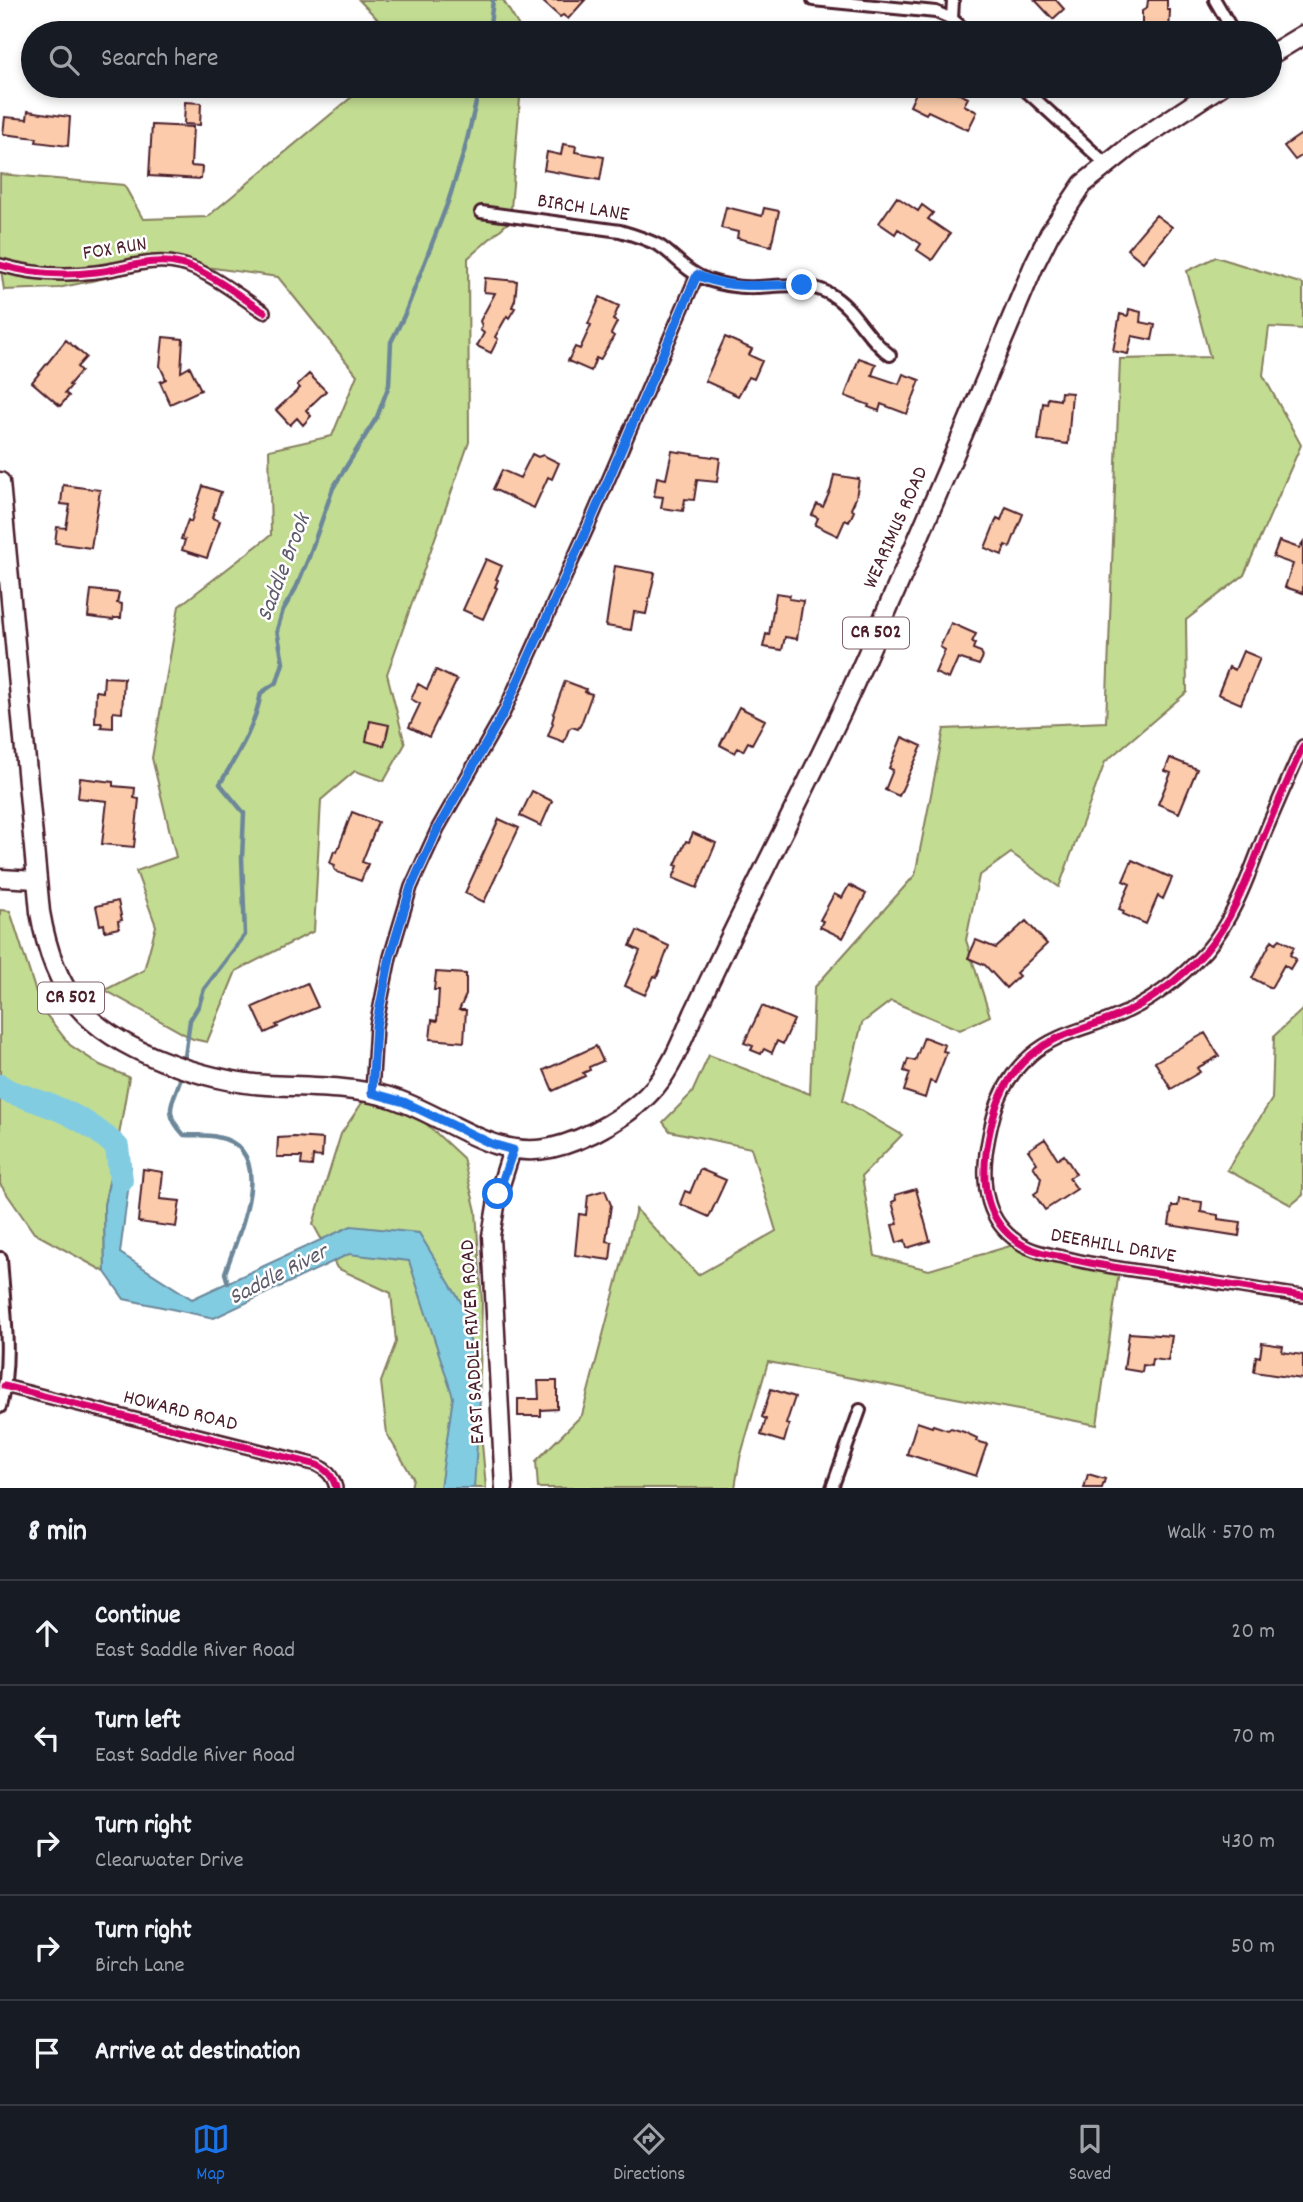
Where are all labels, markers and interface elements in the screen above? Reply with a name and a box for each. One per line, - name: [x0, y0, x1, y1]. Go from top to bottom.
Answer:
- search box: [21, 21, 1282, 98]
- icon: search: [45, 41, 83, 79]
- text: Search here: [101, 41, 219, 78]
- street label: BIRCH LANE: [535, 187, 632, 231]
- street label: FOX RUN: [81, 230, 149, 270]
- route end: [786, 269, 817, 300]
- street label: WEARIMUS ROAD: [857, 462, 937, 594]
- water label: Saddle Brook: [249, 507, 322, 627]
- road number: CR 502: [843, 618, 909, 648]
- road number: CR 502: [38, 982, 104, 1014]
- route start: [482, 1178, 513, 1209]
- street label: DEERHILL DRIVE: [1048, 1221, 1178, 1273]
- water label: Saddle River: [224, 1236, 336, 1315]
- street label: EAST SADDLE RIVER ROAD: [454, 1239, 494, 1445]
- street label: HOWARD ROAD: [120, 1383, 240, 1441]
- text: 8 min: [28, 1512, 87, 1555]
- text: Walk · 570 m: [1167, 1517, 1275, 1550]
- text: Continue: [95, 1598, 180, 1635]
- icon: ahead: [28, 1614, 66, 1652]
- text: 20 m: [1231, 1616, 1275, 1649]
- text: East Saddle River Road: [95, 1635, 295, 1668]
- text: Turn left: [95, 1703, 181, 1740]
- icon: left: [28, 1719, 66, 1757]
- text: 70 m: [1233, 1721, 1275, 1754]
- text: East Saddle River Road: [95, 1740, 295, 1773]
- text: Turn right: [95, 1808, 192, 1845]
- icon: right: [28, 1824, 66, 1862]
- text: 430 m: [1222, 1826, 1275, 1859]
- text: Clearwater Drive: [95, 1845, 244, 1878]
- text: Turn right: [95, 1913, 192, 1950]
- icon: right: [28, 1929, 66, 1967]
- text: 50 m: [1231, 1931, 1275, 1964]
- text: Birch Lane: [95, 1950, 185, 1983]
- icon: arrive: [28, 2034, 66, 2072]
- text: Arrive at destination: [95, 2034, 300, 2071]
- tab: Map: [192, 2120, 230, 2189]
- tab: Directions: [613, 2120, 685, 2189]
- tab: Saved: [1069, 2120, 1111, 2189]

